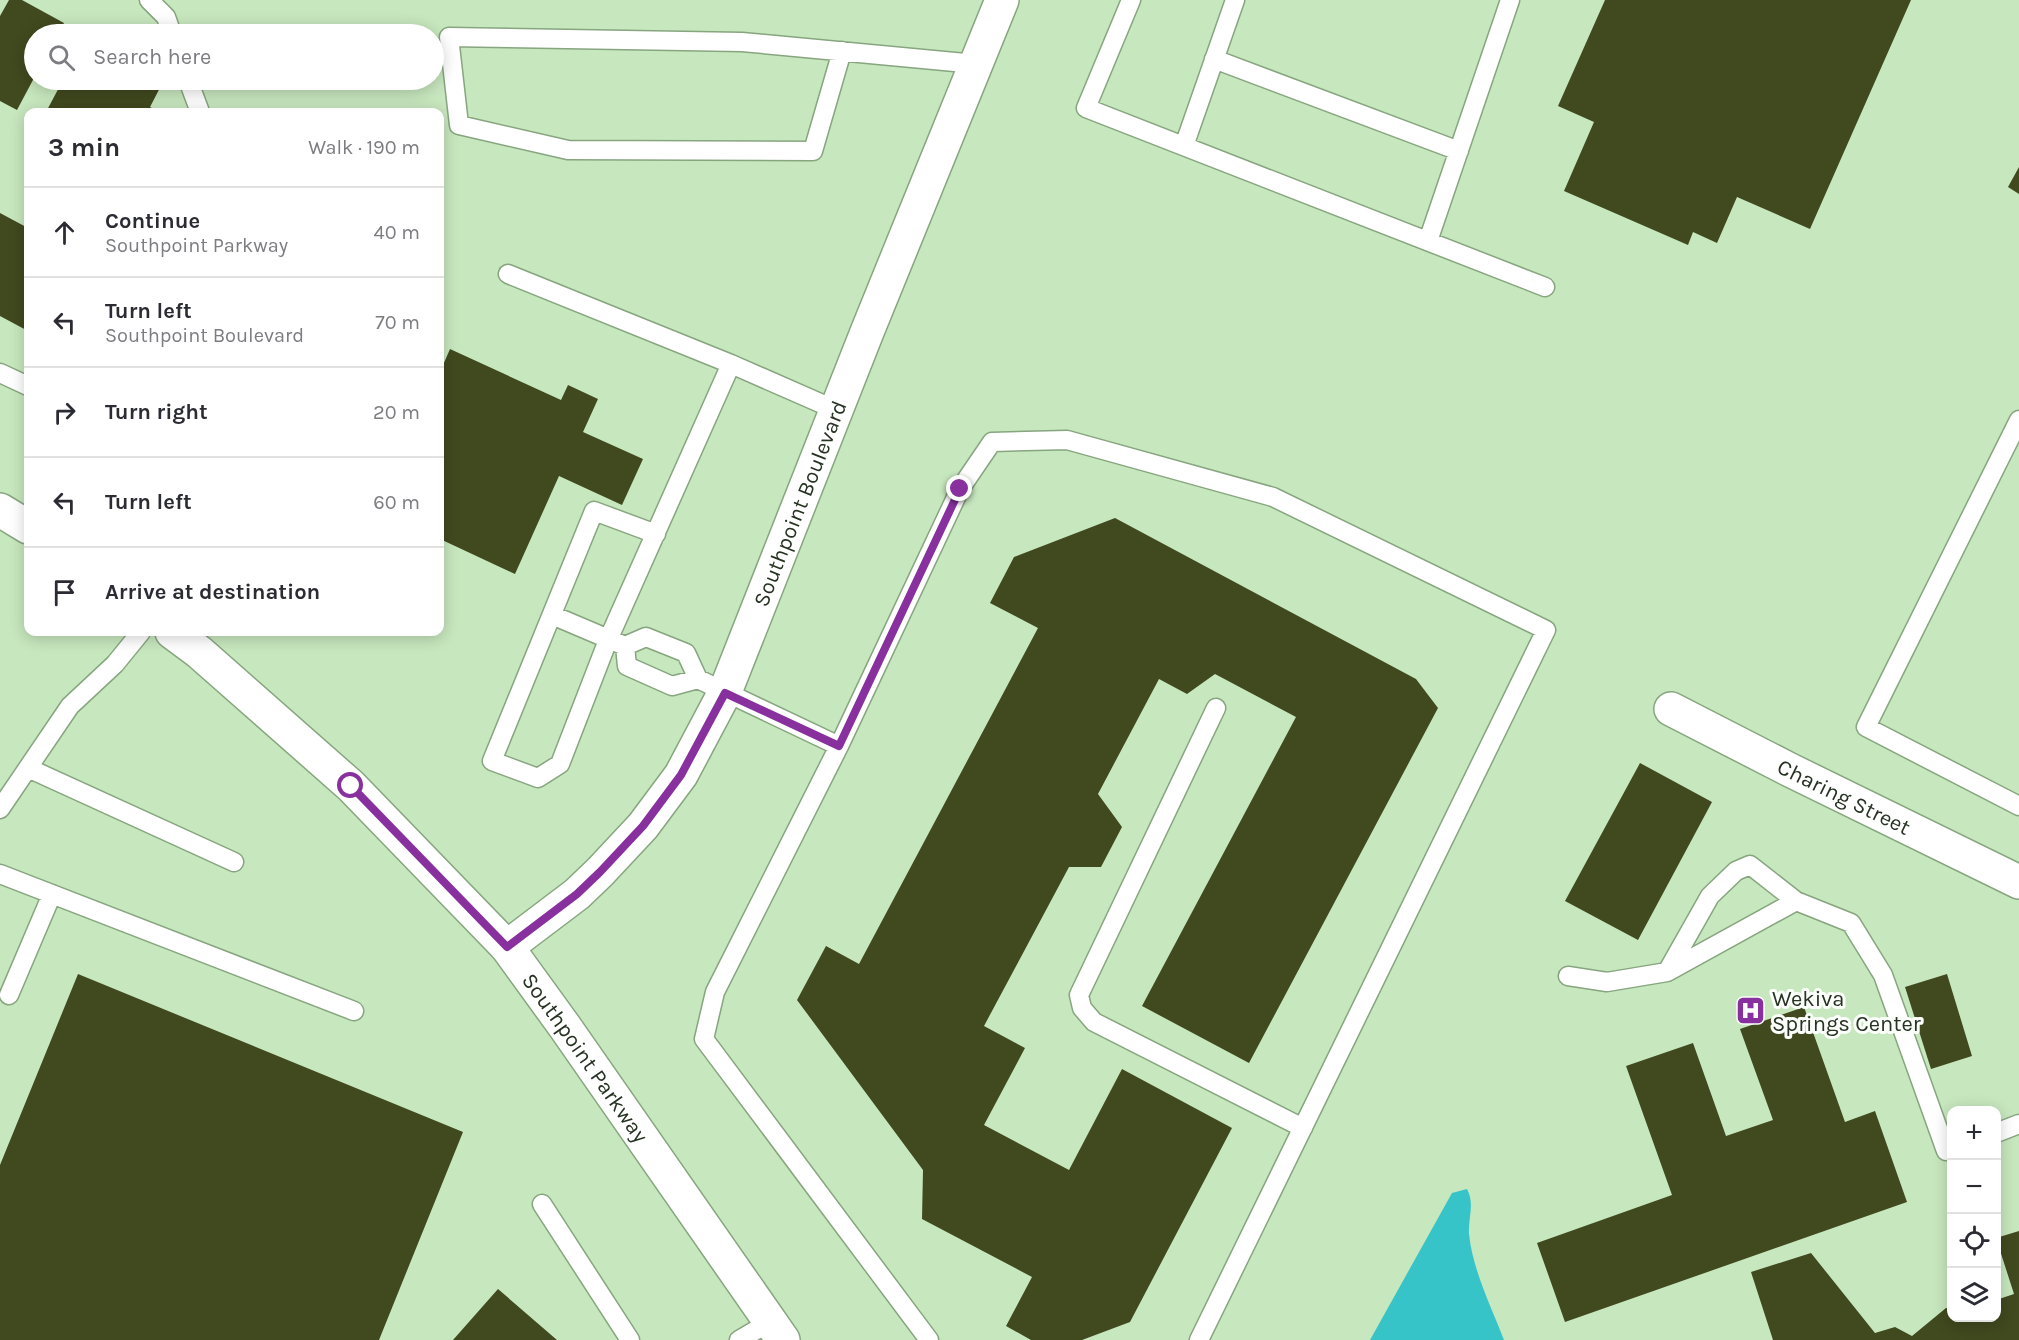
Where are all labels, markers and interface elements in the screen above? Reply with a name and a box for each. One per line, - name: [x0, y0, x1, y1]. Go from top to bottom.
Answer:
- search box: [24, 24, 444, 90]
- icon: search: [45, 41, 78, 74]
- text: Search here: [93, 44, 211, 70]
- text: 3 min: [48, 132, 120, 163]
- text: Walk · 190 m: [308, 136, 420, 159]
- text: Continue: [105, 208, 200, 234]
- icon: ahead: [48, 216, 81, 249]
- text: 40 m: [374, 221, 420, 244]
- text: Southpoint Parkway: [105, 234, 288, 257]
- text: Turn left: [105, 298, 192, 324]
- icon: left: [48, 306, 81, 339]
- text: 70 m: [375, 311, 420, 334]
- text: Southpoint Boulevard: [105, 324, 304, 347]
- icon: right: [48, 396, 81, 429]
- street label: Southpoint Boulevard: [748, 397, 853, 610]
- text: Turn right: [105, 399, 208, 425]
- text: 20 m: [373, 401, 420, 424]
- route end: [946, 475, 972, 501]
- icon: left: [48, 486, 81, 519]
- text: Turn left: [105, 489, 192, 515]
- text: 60 m: [373, 491, 420, 514]
- icon: arrive: [48, 576, 81, 609]
- text: Arrive at destination: [105, 579, 320, 605]
- street label: Charing Street: [1773, 754, 1914, 841]
- route start: [337, 772, 363, 798]
- street label: Southpoint Parkway: [516, 968, 653, 1148]
- place label: Wekiva Springs Center: [1772, 986, 1921, 1037]
- hospital icon: Wekiva Springs Center: [1735, 995, 1767, 1027]
- map controls: [1947, 1106, 2001, 1322]
- button: +: [1947, 1106, 2001, 1160]
- button: −: [1947, 1160, 2001, 1214]
- button: locate: [1947, 1214, 2001, 1268]
- button: layers: [1947, 1268, 2001, 1322]

